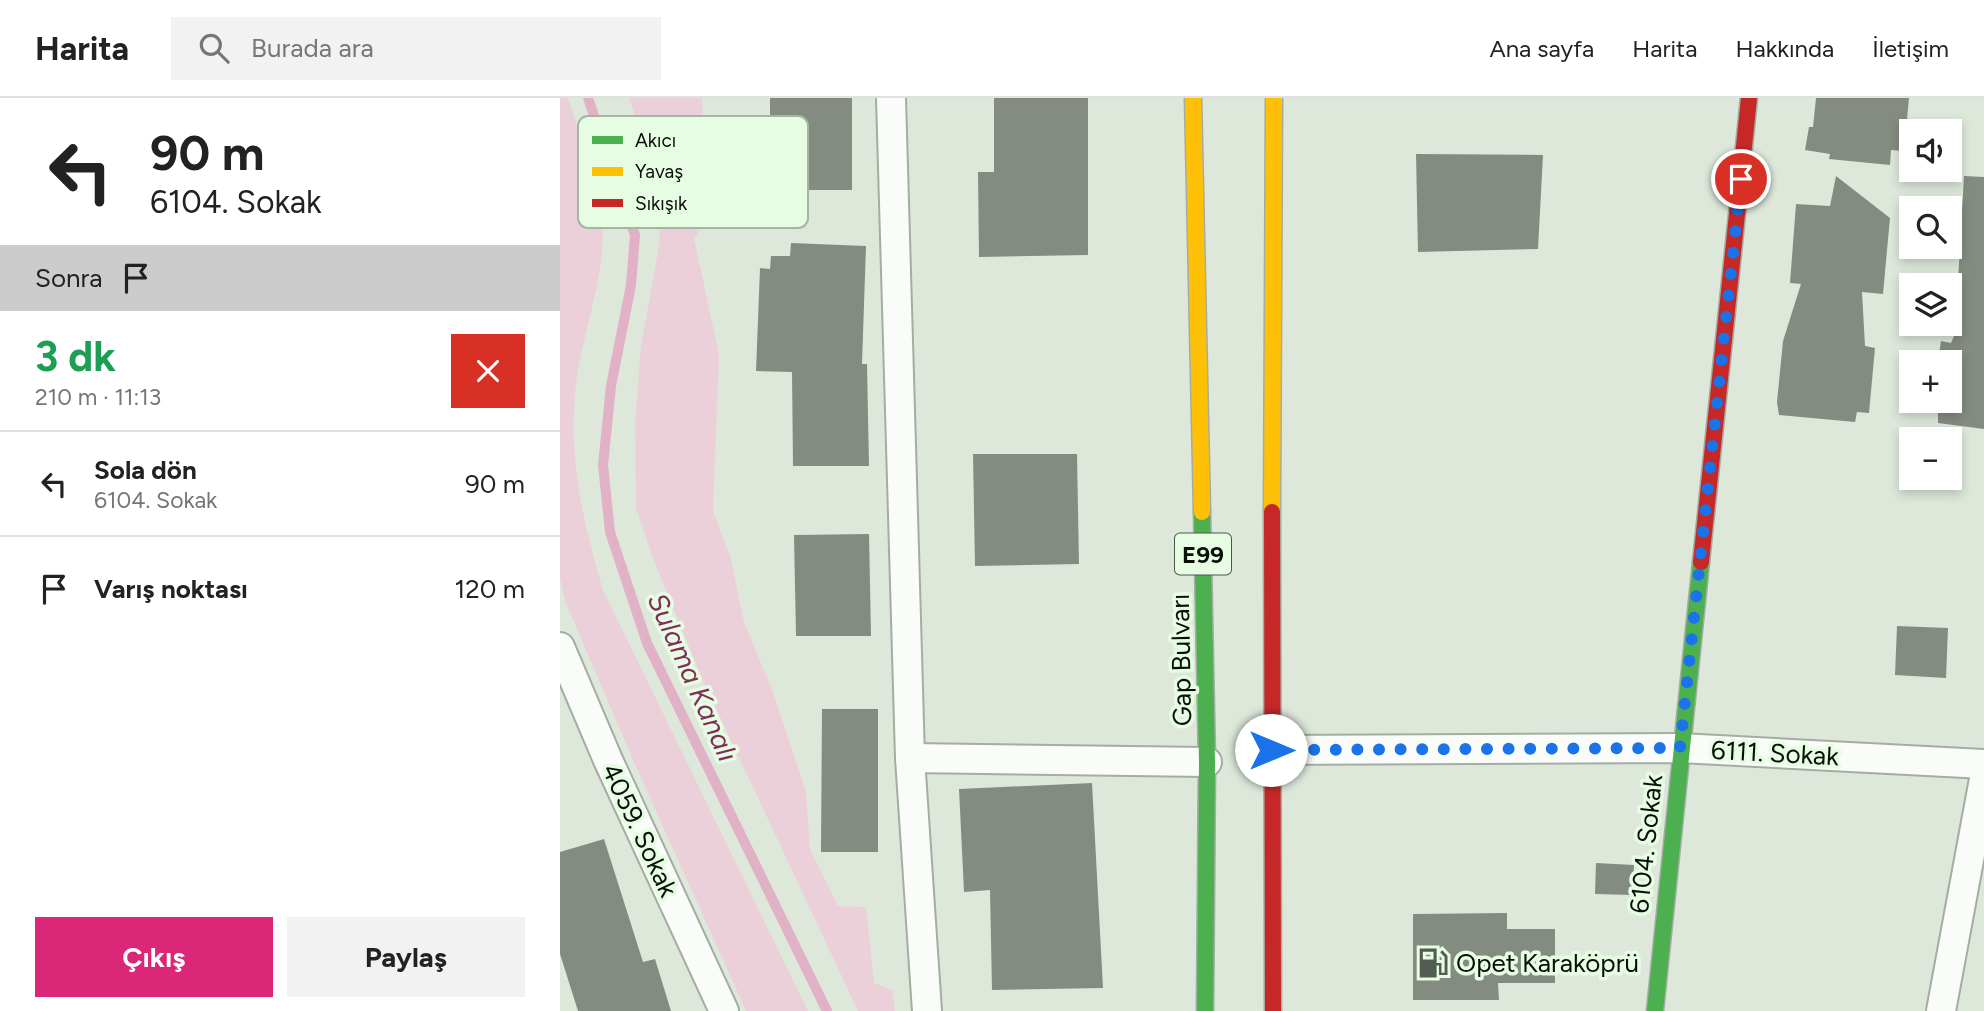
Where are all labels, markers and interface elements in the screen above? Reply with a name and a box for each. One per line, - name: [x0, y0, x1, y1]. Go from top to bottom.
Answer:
- search box: [171, 17, 661, 80]
- text: Harita: [35, 29, 129, 68]
- icon: search: [195, 29, 233, 67]
- text: Burada ara: [251, 32, 374, 64]
- text: Ana sayfa: [1489, 34, 1594, 63]
- text: Harita: [1632, 34, 1697, 63]
- text: Hakkında: [1735, 34, 1834, 63]
- text: İletişim: [1872, 34, 1949, 63]
- legend: [578, 116, 808, 228]
- map controls: [1899, 119, 1962, 490]
- button: sound: [1899, 119, 1962, 182]
- text: 90 m: [150, 123, 265, 182]
- icon: left: [35, 126, 126, 217]
- text: Akıcı: [635, 129, 676, 152]
- pin: [1711, 149, 1771, 209]
- text: Yavaş: [635, 160, 683, 183]
- icon: arrive: [1722, 160, 1760, 198]
- text: 6104. Sokak: [150, 183, 322, 221]
- text: Sıkışık: [635, 192, 688, 215]
- button: search: [1899, 196, 1962, 259]
- icon: arrive: [117, 259, 155, 297]
- text: Sonra: [35, 262, 103, 294]
- button: layers: [1899, 273, 1962, 336]
- text: 3 dk: [35, 331, 116, 382]
- button: close: [451, 334, 525, 408]
- button: +: [1899, 350, 1962, 413]
- text: 210 m · 11:13: [35, 383, 161, 411]
- button: −: [1899, 427, 1962, 490]
- text: Sola dön: [94, 454, 197, 486]
- icon: left: [35, 465, 73, 503]
- text: 90 m: [465, 468, 525, 500]
- text: 6104. Sokak: [94, 486, 217, 514]
- road number: E99: [1175, 533, 1231, 574]
- icon: arrive: [35, 570, 73, 608]
- text: Varış noktası: [94, 573, 248, 605]
- text: 120 m: [455, 573, 525, 605]
- water label: Sulama Kanalı: [641, 588, 745, 766]
- street label: Gap Bulvarı: [1164, 594, 1198, 726]
- position arrow: [1234, 713, 1308, 787]
- street label: 6111. Sokak: [1710, 734, 1840, 772]
- street label: 4059. Sokak: [595, 758, 685, 902]
- street label: 6104. Sokak: [1623, 773, 1669, 915]
- button: Çıkış: [35, 917, 273, 997]
- button: Paylaş: [287, 917, 525, 997]
- fuel station icon: Opet Karaköprü: [1416, 946, 1450, 980]
- place label: Opet Karaköprü: [1456, 947, 1639, 979]

